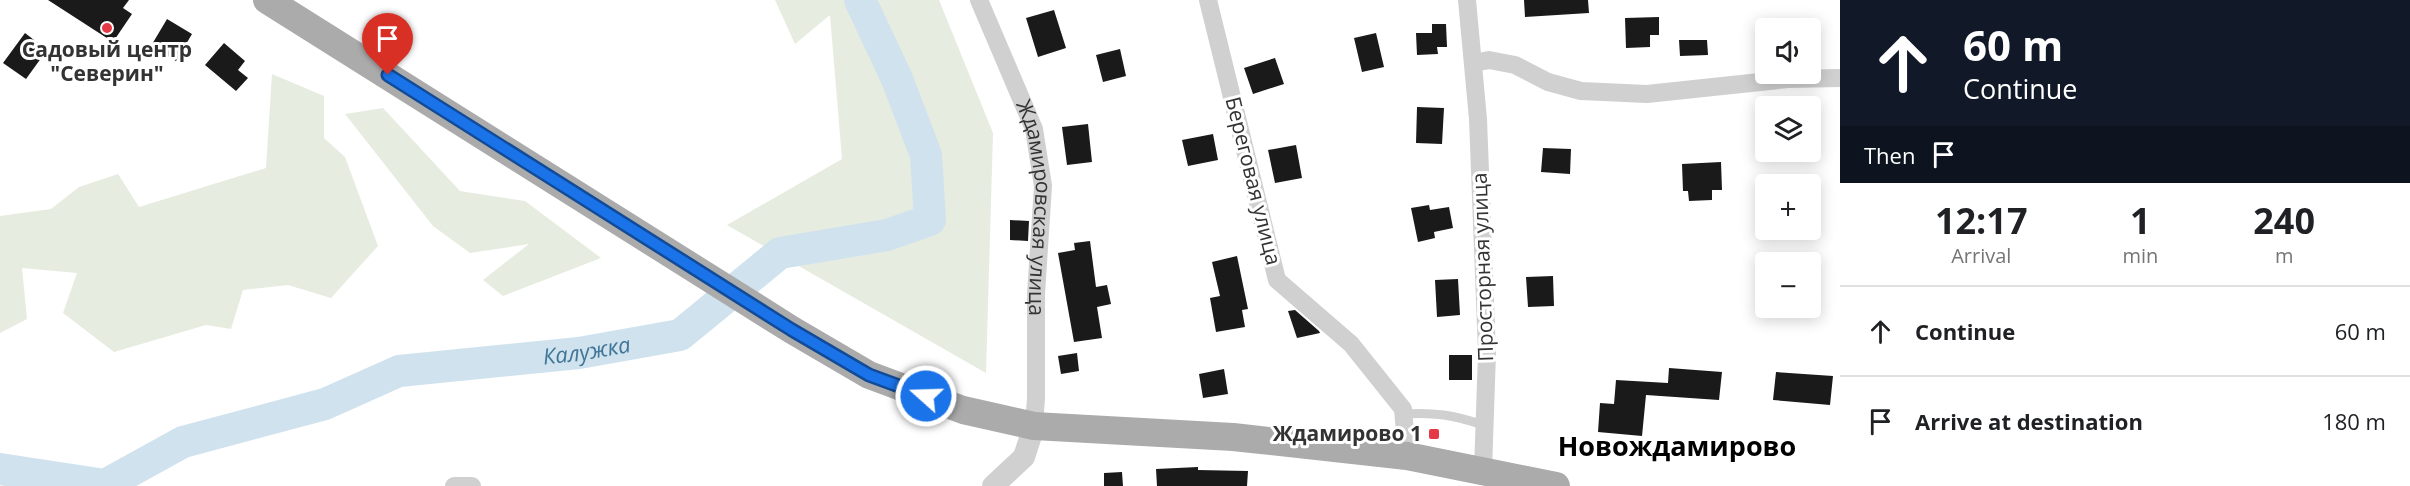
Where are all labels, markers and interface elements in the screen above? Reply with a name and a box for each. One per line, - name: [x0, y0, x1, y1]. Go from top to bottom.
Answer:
- pin: [362, 13, 413, 75]
- text: 60 m: [1963, 16, 2063, 73]
- map controls: [1755, 18, 1821, 318]
- button: sound: [1755, 18, 1821, 84]
- marker: Садовый центр "Северин": [100, 21, 114, 35]
- icon: arrive: [371, 22, 404, 55]
- icon: ahead: [1864, 24, 1942, 102]
- place label: Садовый центр "Северин": [22, 35, 192, 87]
- text: Continue: [1963, 70, 2078, 107]
- street label: Береговая улица: [1220, 94, 1288, 268]
- street label: Ждамировская улица: [1010, 95, 1058, 316]
- button: layers: [1755, 96, 1821, 162]
- icon: arrive: [1927, 138, 1960, 171]
- text: Then: [1864, 140, 1915, 170]
- street label: Просторная улица: [1465, 172, 1499, 362]
- button: +: [1755, 174, 1821, 240]
- text: 12:17: [1935, 196, 2028, 245]
- text: 1: [2130, 196, 2151, 245]
- text: 240: [2253, 196, 2315, 245]
- text: Arrival: [1951, 242, 2011, 269]
- text: min: [2122, 242, 2158, 269]
- text: m: [2275, 242, 2293, 269]
- button: −: [1755, 252, 1821, 318]
- icon: ahead: [1864, 315, 1897, 348]
- text: Continue: [1915, 316, 2015, 346]
- text: 60 m: [2335, 316, 2386, 346]
- water label: Калужка: [541, 328, 632, 371]
- position arrow: [894, 364, 958, 428]
- icon: arrive: [1864, 405, 1897, 438]
- text: Arrive at destination: [1915, 406, 2143, 436]
- text: 180 m: [2322, 406, 2386, 436]
- place label: Ждамирово 1: [1273, 419, 1422, 447]
- marker: Ждамирово 1: [1427, 427, 1441, 441]
- district label: Новождамирово: [1558, 427, 1796, 464]

